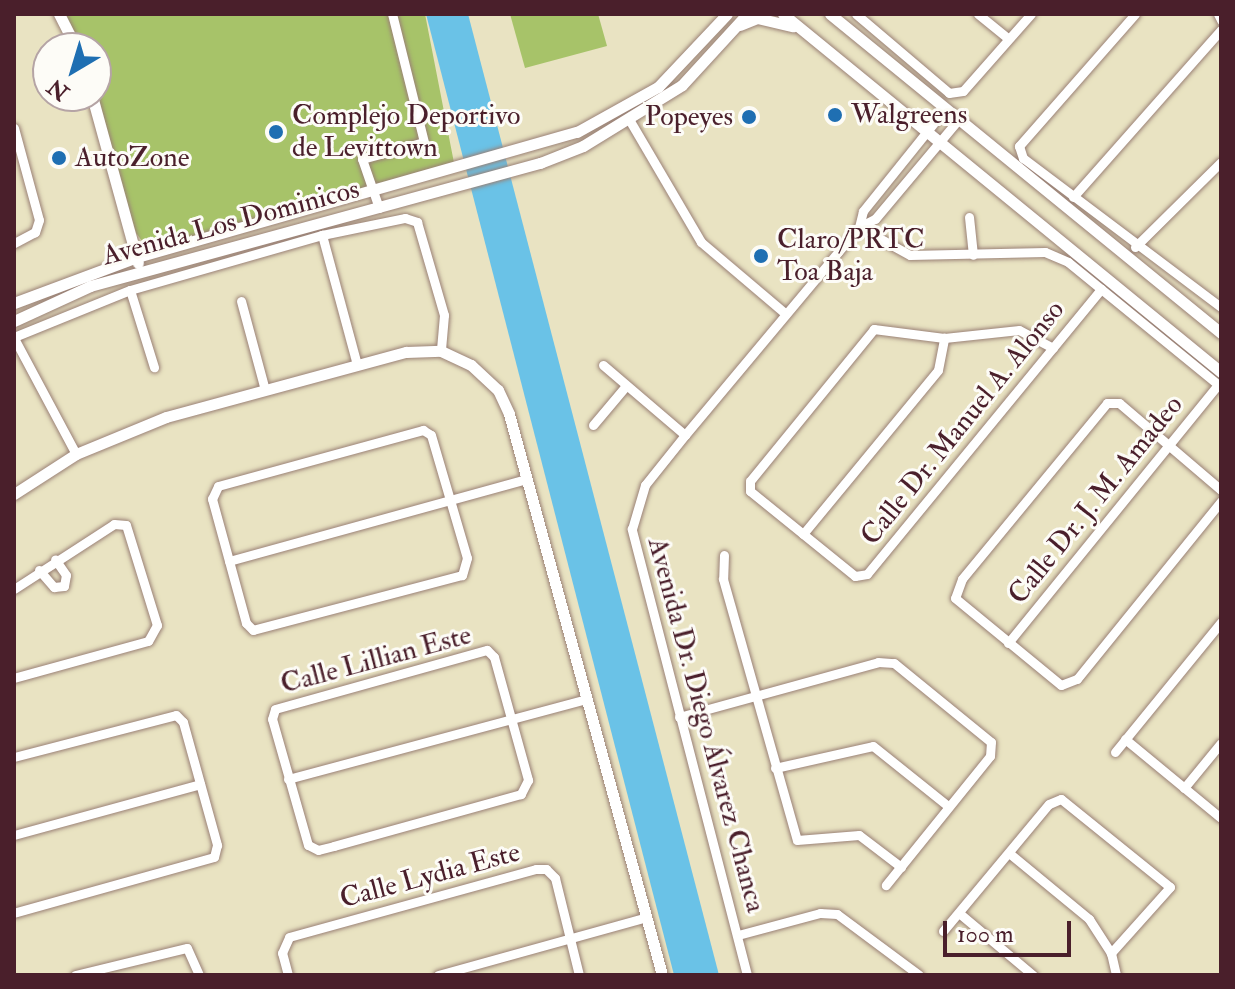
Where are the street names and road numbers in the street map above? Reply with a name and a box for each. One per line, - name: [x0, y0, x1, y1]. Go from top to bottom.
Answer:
- street label: Avenida Los Dominicos: [99, 173, 363, 273]
- street label: Calle Dr. Manuel A. Alonso: [854, 294, 1072, 552]
- street label: Calle Dr. J. M. Amadeo: [1002, 389, 1190, 611]
- street label: Avenida Dr. Diego Álvarez Chanca: [640, 534, 772, 916]
- street label: Calle Lillian Este: [277, 618, 475, 702]
- street label: Calle Lydia Este: [336, 836, 524, 916]

